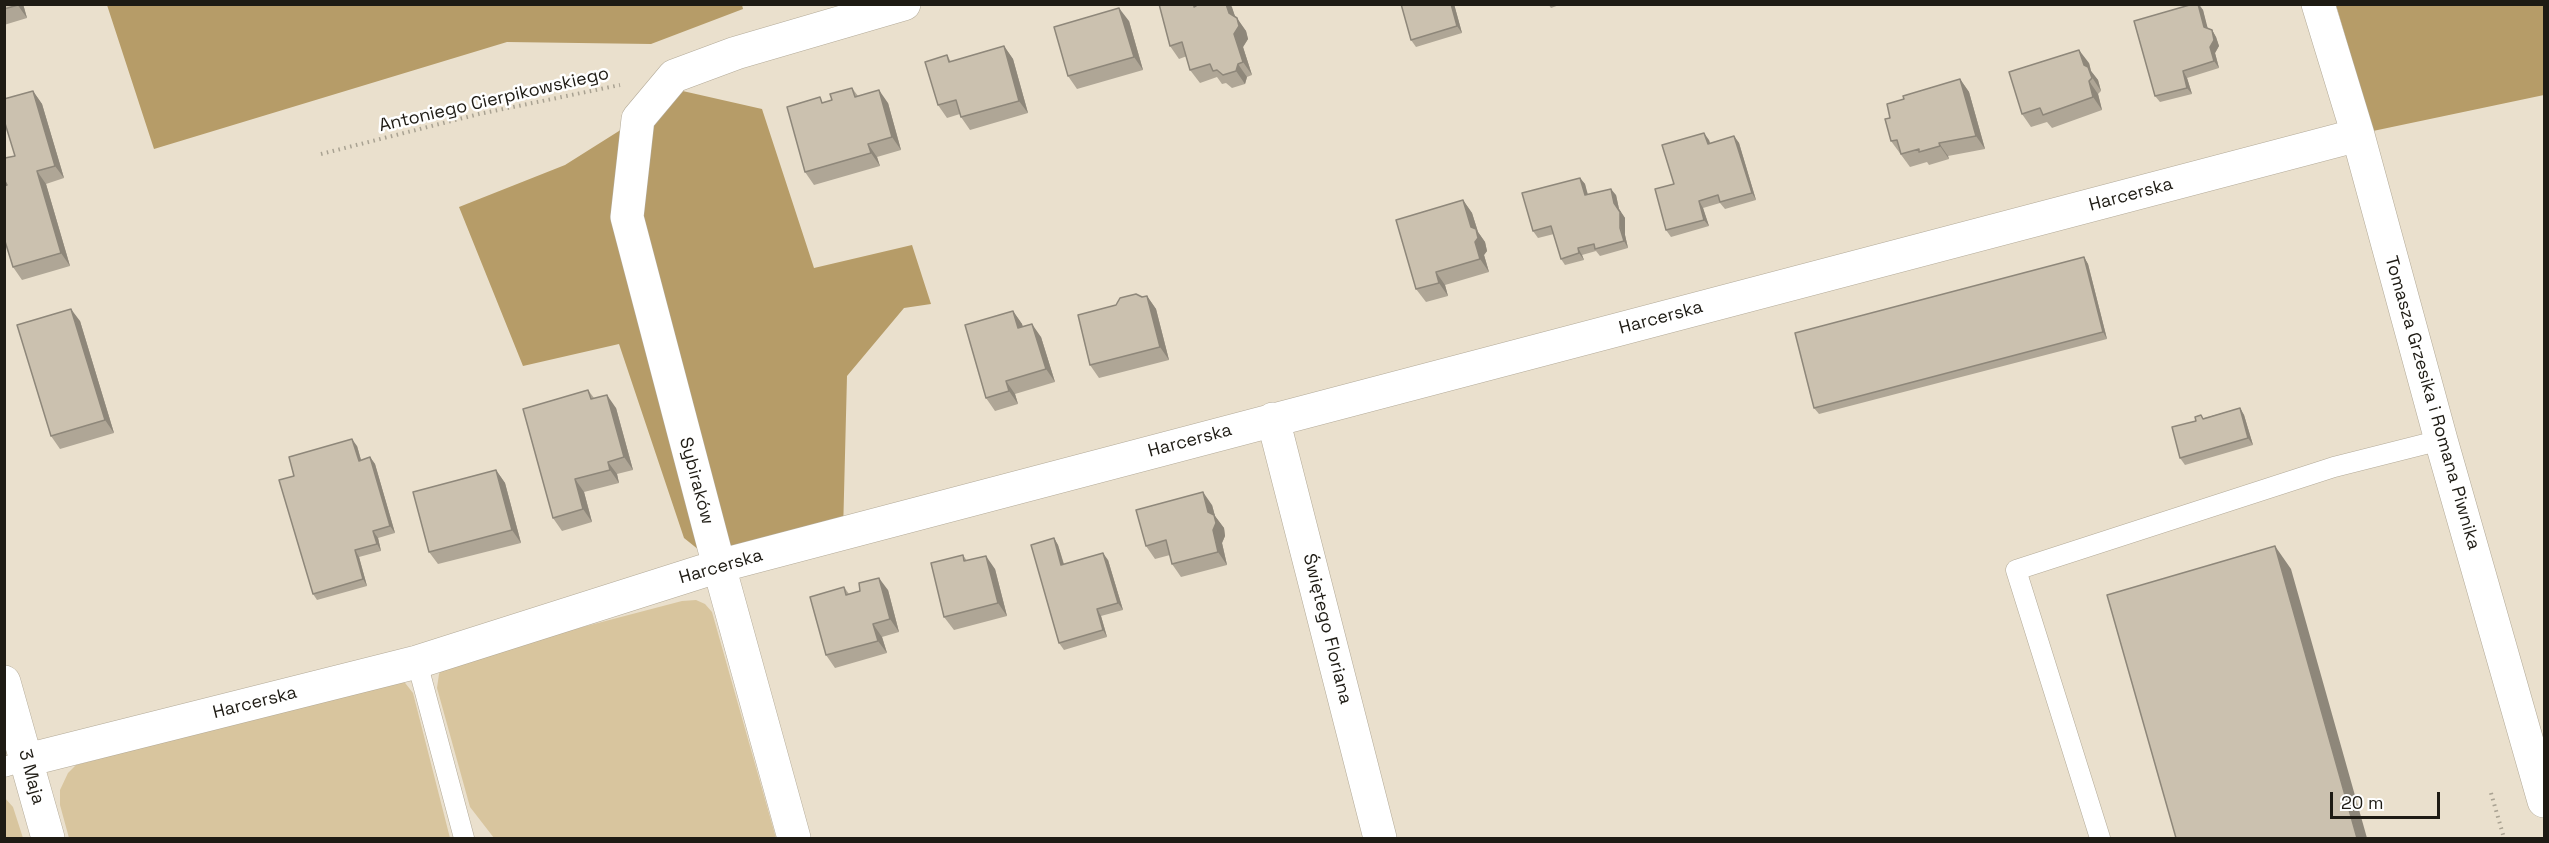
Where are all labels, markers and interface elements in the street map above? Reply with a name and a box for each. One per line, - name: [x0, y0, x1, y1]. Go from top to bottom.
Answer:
- street label: Antoniego Cierpikowskiego: [377, 63, 611, 137]
- street label: Harcerska: [2087, 173, 2175, 217]
- street label: Tomasza Grzesika i Romana Piwnika: [2380, 254, 2484, 552]
- street label: Harcerska: [1617, 296, 1705, 340]
- street label: Harcerska: [1146, 419, 1234, 463]
- street label: Sybiraków: [674, 435, 718, 527]
- street label: Harcerska: [677, 545, 765, 589]
- street label: Świętego Floriana: [1298, 552, 1356, 706]
- street label: Harcerska: [211, 682, 299, 724]
- street label: 3 Maja: [13, 747, 49, 807]
- scale bar: [2333, 780, 2442, 818]
- text: 20 m: [2341, 791, 2384, 814]

